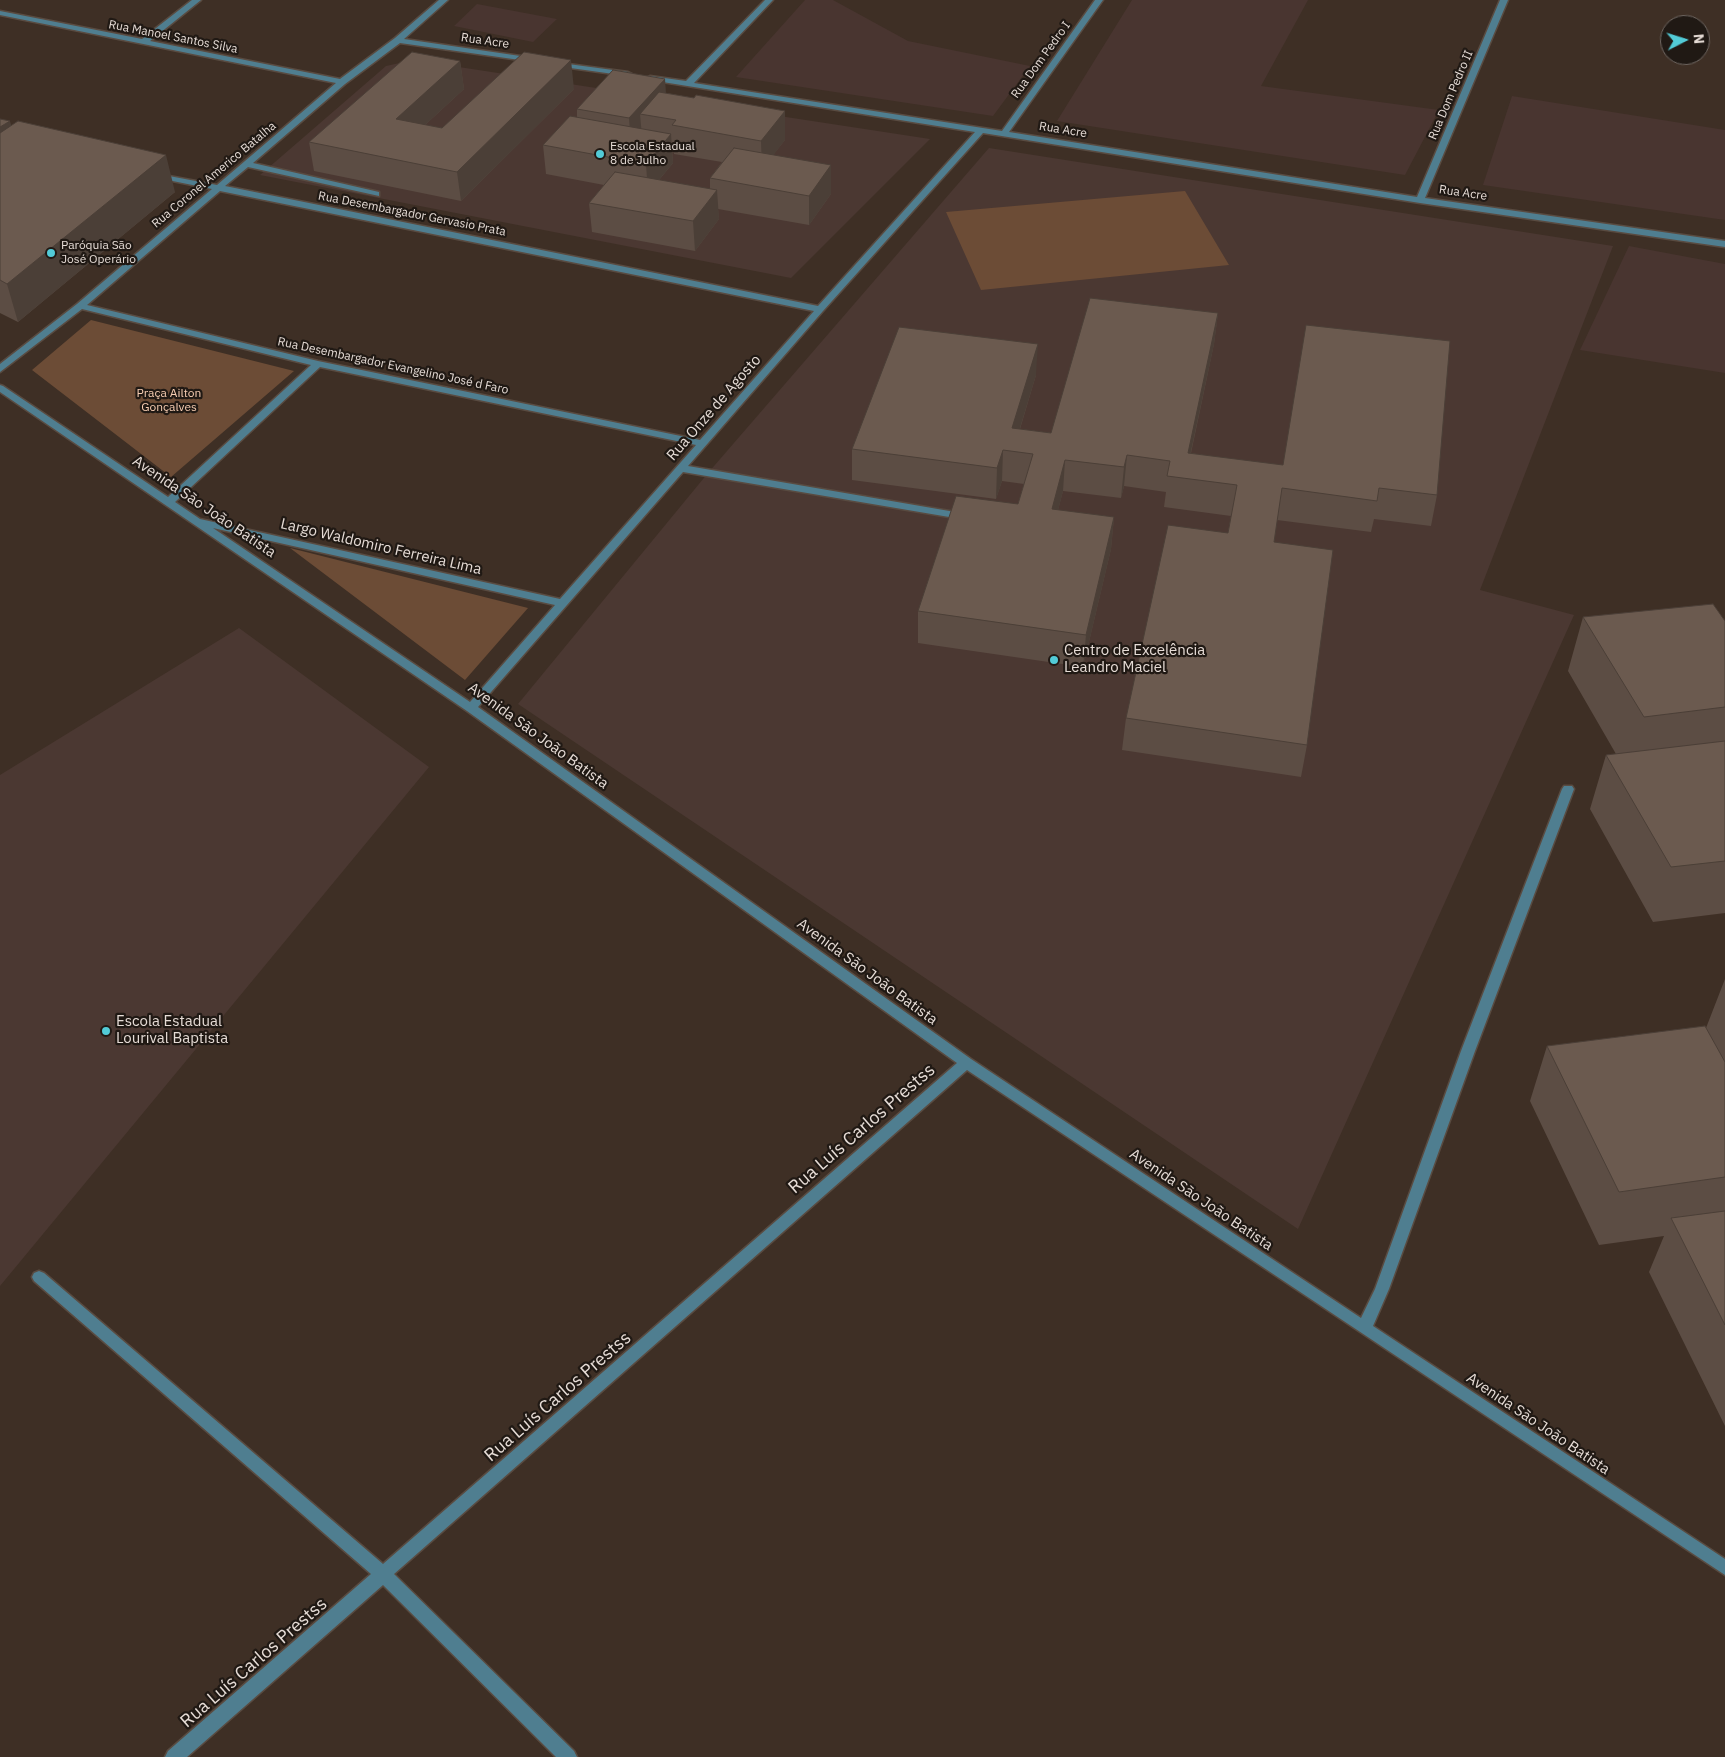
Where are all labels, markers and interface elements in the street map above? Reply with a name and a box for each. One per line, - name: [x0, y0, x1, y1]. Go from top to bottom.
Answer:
- north arrow: [1660, 15, 1710, 65]
- street label: Rua Manoel Santos Silva: [107, 17, 239, 57]
- street label: Rua Dom Pedro I: [1008, 19, 1074, 101]
- street label: Rua Acre: [460, 31, 510, 51]
- text: N: [1690, 33, 1708, 45]
- street label: Rua Dom Pedro II: [1426, 48, 1476, 142]
- street label: Rua Coronel Americo Batalha: [149, 119, 279, 231]
- street label: Rua Acre: [1038, 119, 1088, 141]
- place label: Escola Estadual 8 de Julho: [610, 140, 695, 168]
- marker: Escola Estadual 8 de Julho: [594, 148, 606, 160]
- street label: Rua Acre: [1438, 183, 1488, 203]
- street label: Rua Desembargador Gervasio Prata: [317, 189, 507, 239]
- place label: Paróquia São José Operário: [61, 239, 136, 267]
- marker: Paróquia São José Operário: [45, 247, 57, 259]
- street label: Rua Desembargador Evangelino José d Faro: [276, 334, 510, 398]
- street label: Rua Onze de Agosto: [663, 351, 765, 465]
- park label: Praça Ailton Gonçalves: [137, 387, 201, 415]
- street label: Avenida São João Batista: [129, 452, 279, 562]
- street label: Largo Waldomiro Ferreira Lima: [279, 515, 483, 579]
- place label: Centro de Excelência Leandro Maciel: [1064, 642, 1205, 677]
- marker: Centro de Excelência Leandro Maciel: [1048, 654, 1060, 666]
- street label: Avenida São João Batista: [464, 679, 612, 793]
- street label: Avenida São João Batista: [793, 915, 941, 1029]
- place label: Escola Estadual Lourival Baptista: [116, 1013, 228, 1048]
- marker: Escola Estadual Lourival Baptista: [100, 1025, 112, 1037]
- street label: Rua Luís Carlos Prestss: [784, 1059, 940, 1199]
- street label: Avenida São João Batista: [1126, 1145, 1276, 1255]
- street label: Rua Luís Carlos Prestss: [480, 1327, 636, 1467]
- street label: Avenida São João Batista: [1463, 1369, 1613, 1479]
- street label: Rua Luís Carlos Prestss: [176, 1593, 332, 1733]

